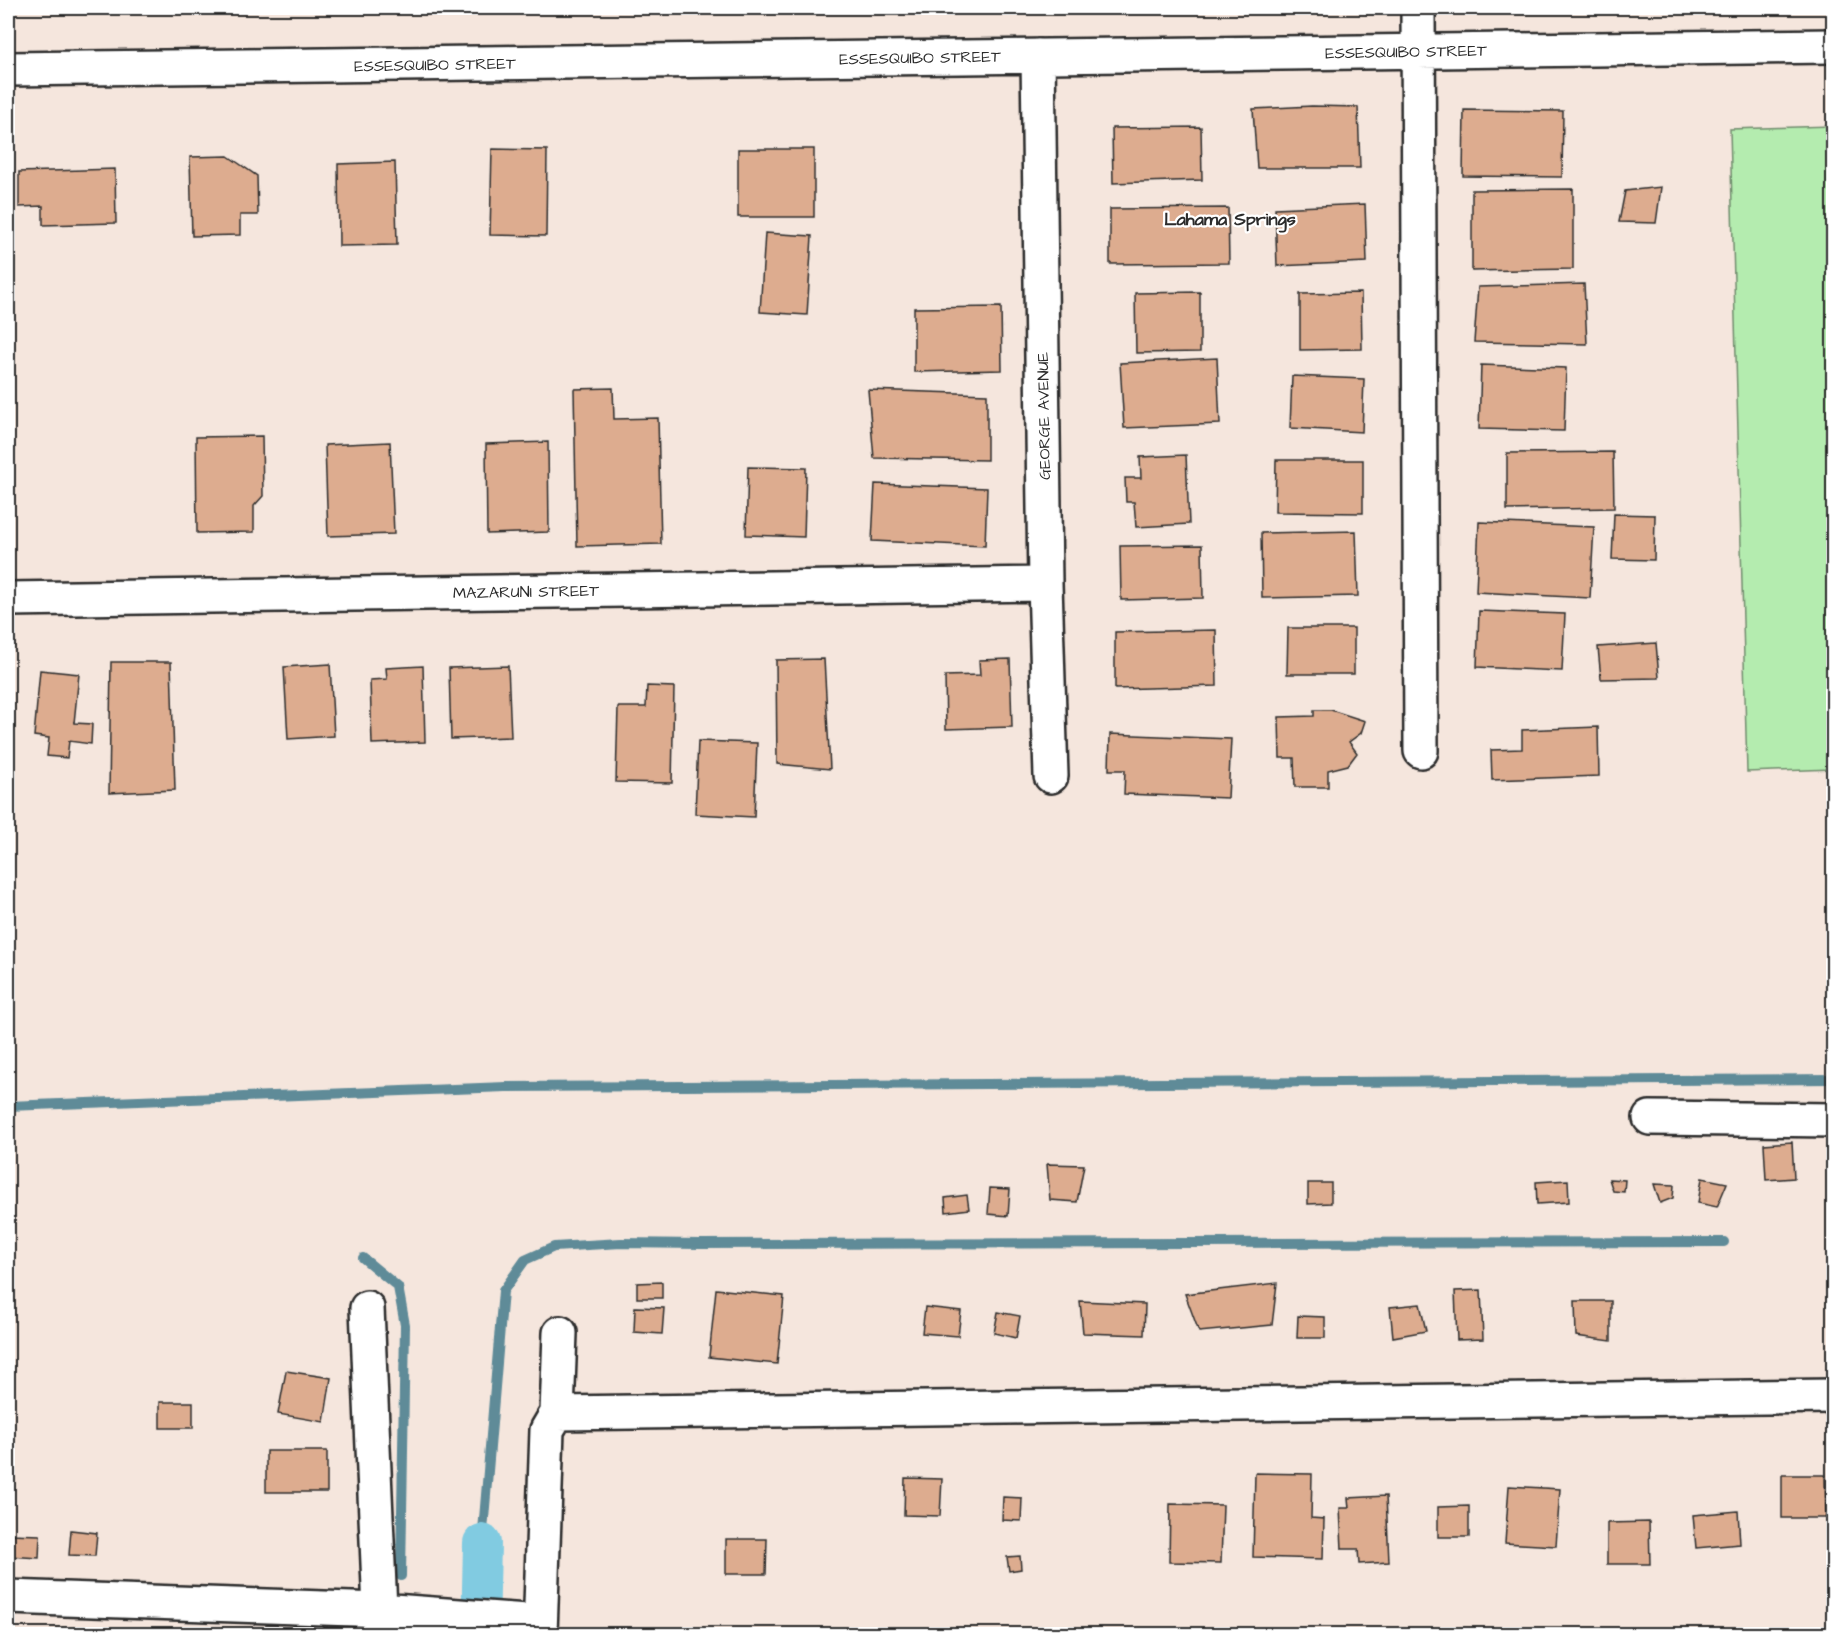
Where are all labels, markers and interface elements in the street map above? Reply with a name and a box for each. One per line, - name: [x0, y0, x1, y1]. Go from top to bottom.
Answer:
- street label: ESSESQUIBO STREET: [1325, 40, 1487, 64]
- street label: ESSESQUIBO STREET: [839, 46, 1001, 70]
- street label: ESSESQUIBO STREET: [354, 53, 516, 77]
- district label: Lahama Springs: [1164, 207, 1296, 233]
- street label: GEORGE AVENUE: [1032, 351, 1056, 480]
- street label: MAZARUNI STREET: [453, 580, 599, 604]

